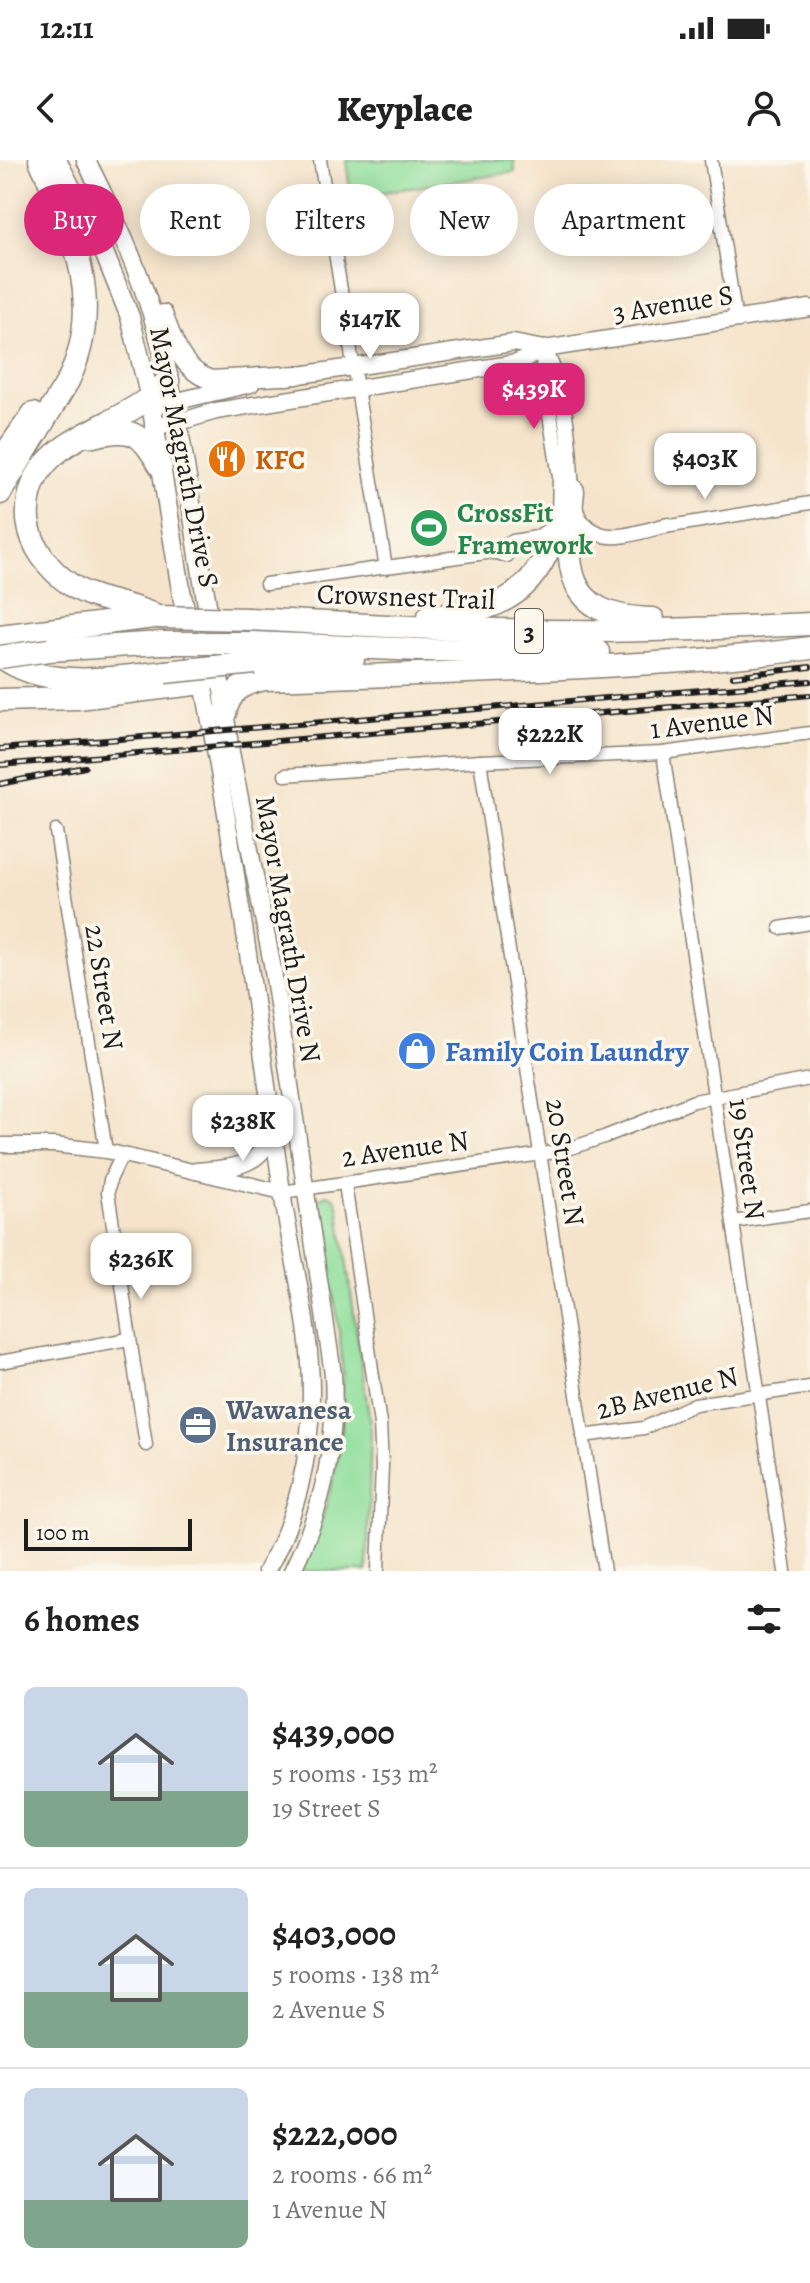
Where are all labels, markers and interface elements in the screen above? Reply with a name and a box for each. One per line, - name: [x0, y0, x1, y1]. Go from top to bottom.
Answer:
- text: 12:11: [40, 8, 94, 48]
- text: Keyplace: [337, 84, 473, 133]
- icon: back: [24, 86, 68, 130]
- icon: person: [742, 86, 786, 130]
- chip: Buy: [24, 184, 124, 256]
- chip: Rent: [140, 184, 250, 256]
- chip: Filters: [266, 184, 394, 256]
- chip: New: [410, 184, 518, 256]
- chip: Apartment: [534, 184, 714, 256]
- street label: 3 Avenue S: [610, 276, 736, 332]
- pin: $147K: [314, 293, 426, 361]
- text: $147K: [339, 301, 401, 336]
- street label: Mayor Magrath Drive S: [140, 323, 228, 591]
- pin: $439K: [478, 363, 590, 431]
- text: $439K: [502, 371, 566, 406]
- pin: $403K: [649, 433, 761, 501]
- restaurant icon: KFC: [206, 438, 248, 480]
- place label: KFC: [255, 441, 305, 479]
- text: $403K: [672, 441, 738, 476]
- place label: CrossFit Framework: [457, 494, 593, 564]
- sports icon: CrossFit Framework: [408, 507, 450, 549]
- street label: Crowsnest Trail: [316, 575, 496, 619]
- road number: 3: [515, 609, 543, 653]
- street label: 1 Avenue N: [648, 696, 776, 748]
- pin: $222K: [494, 708, 606, 776]
- text: $222K: [517, 716, 583, 751]
- street label: Mayor Magrath Drive N: [246, 793, 330, 1066]
- street label: 22 Street N: [75, 922, 133, 1053]
- shop icon: Family Coin Laundry: [396, 1030, 438, 1072]
- place label: Family Coin Laundry: [445, 1033, 689, 1071]
- pin: $238K: [187, 1095, 299, 1163]
- street label: 20 Street N: [536, 1096, 594, 1228]
- street label: 19 Street N: [720, 1096, 774, 1222]
- text: $238K: [210, 1103, 276, 1138]
- street label: 2 Avenue N: [339, 1121, 471, 1177]
- pin: $236K: [85, 1233, 197, 1301]
- text: $236K: [108, 1241, 174, 1276]
- street label: 2B Avenue N: [592, 1357, 742, 1429]
- place label: Wawanesa Insurance: [225, 1391, 352, 1461]
- office icon: Wawanesa Insurance: [177, 1404, 219, 1446]
- scale bar: [24, 1515, 192, 1551]
- text: 100 m: [36, 1518, 90, 1548]
- text: 6 homes: [24, 1596, 140, 1643]
- icon: filters: [742, 1597, 786, 1641]
- text: $439,000: [272, 1709, 395, 1756]
- icon: home: [88, 1719, 184, 1815]
- text: 5 rooms · 153 m²: [272, 1756, 438, 1791]
- text: 19 Street S: [272, 1791, 381, 1826]
- text: $403,000: [272, 1910, 396, 1957]
- icon: home: [88, 1920, 184, 2016]
- text: 5 rooms · 138 m²: [272, 1957, 439, 1992]
- text: 2 Avenue S: [272, 1992, 386, 2027]
- text: $222,000: [272, 2110, 398, 2157]
- icon: home: [88, 2120, 184, 2216]
- text: 2 rooms · 66 m²: [272, 2157, 432, 2192]
- text: 1 Avenue N: [272, 2192, 387, 2227]

